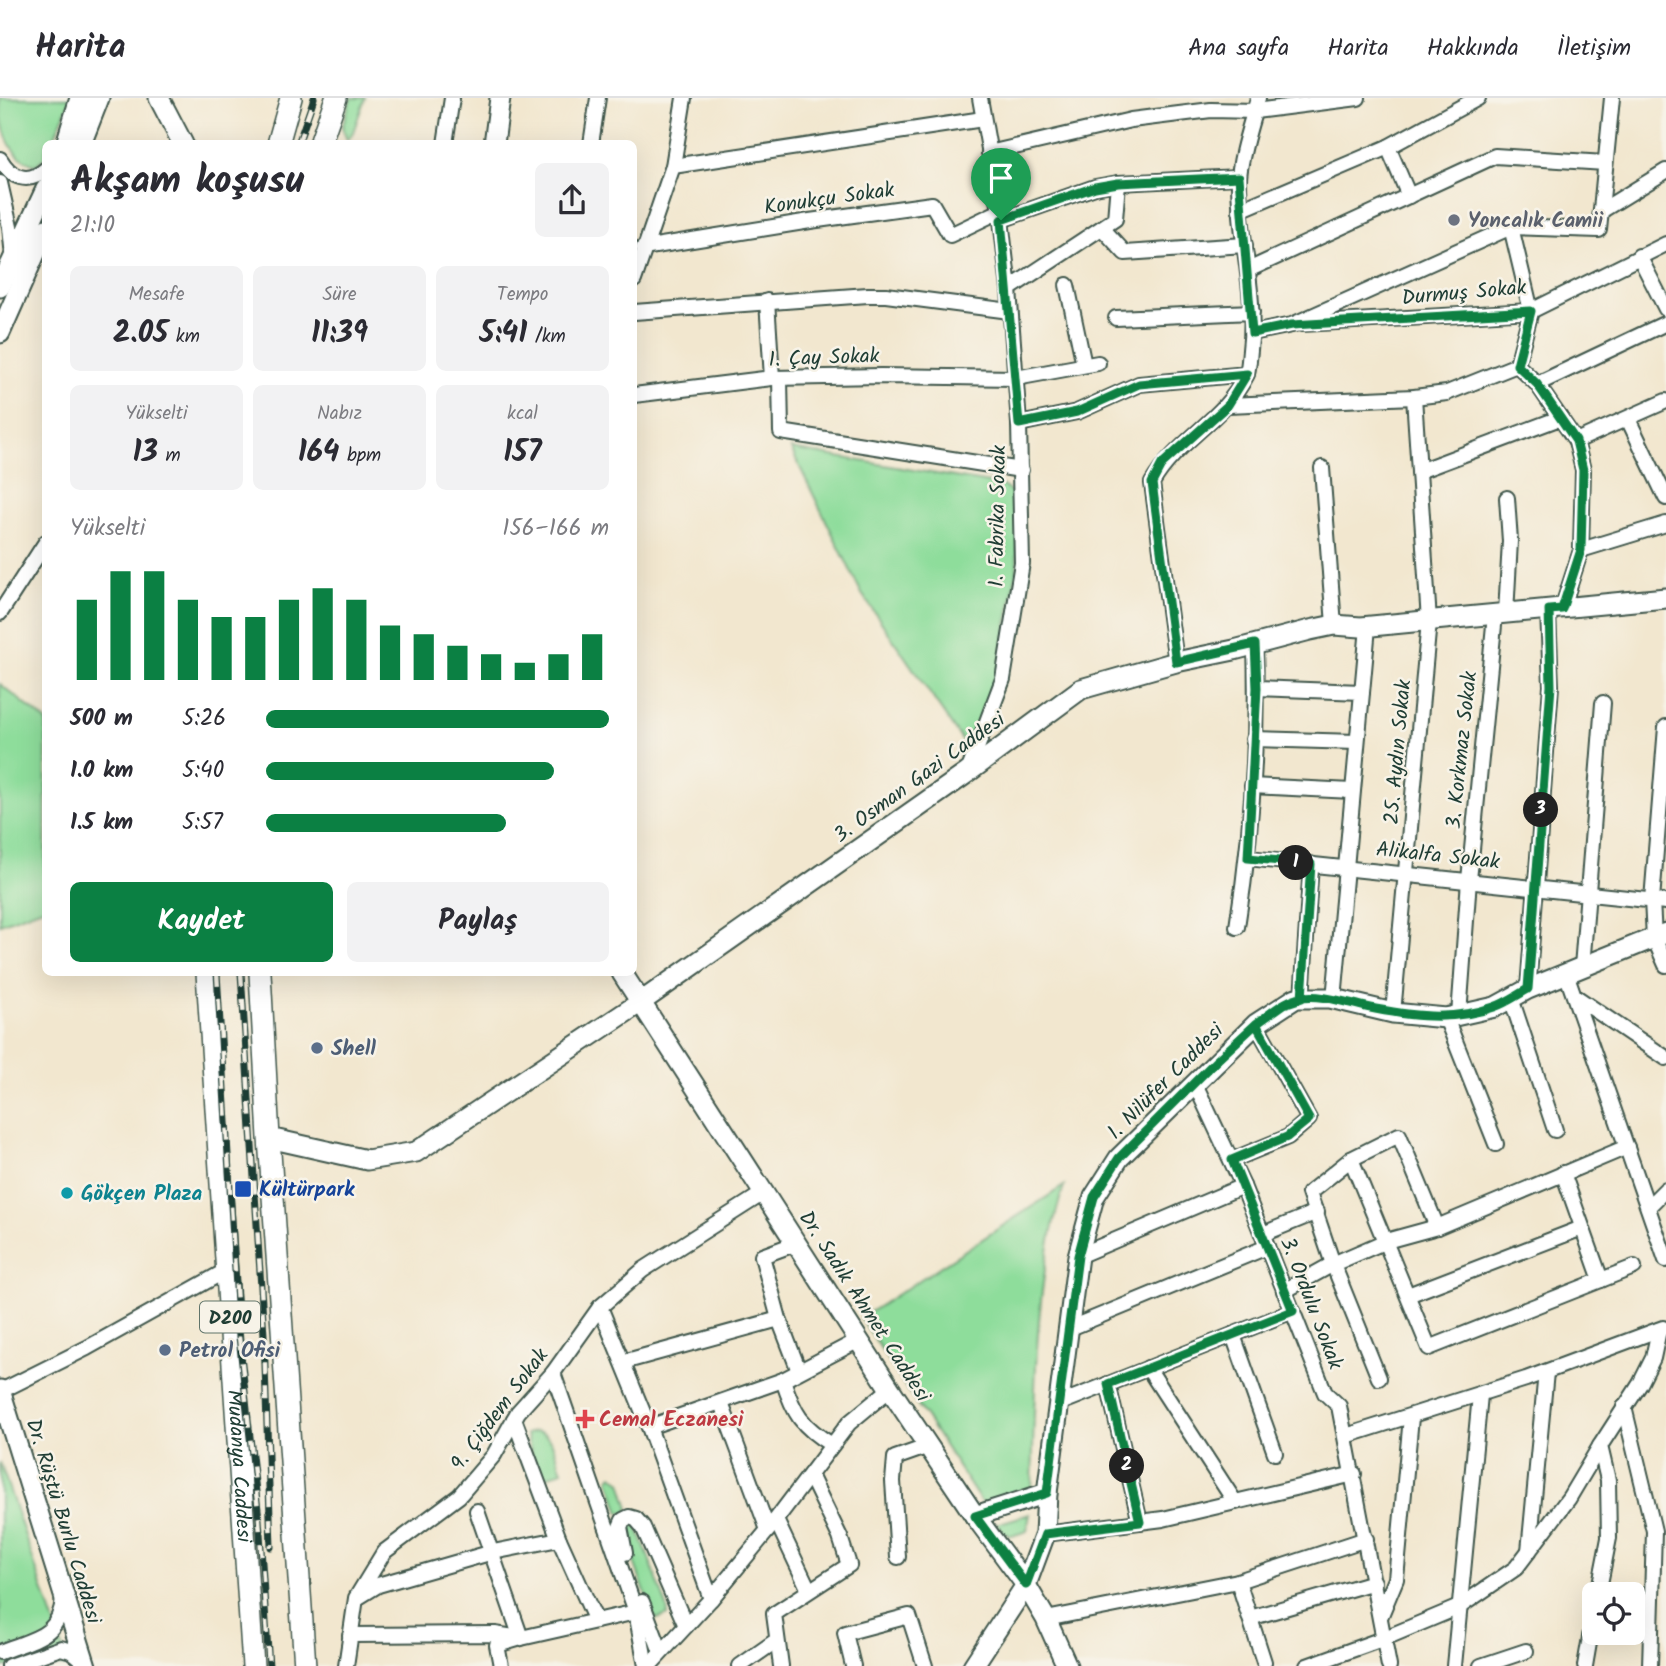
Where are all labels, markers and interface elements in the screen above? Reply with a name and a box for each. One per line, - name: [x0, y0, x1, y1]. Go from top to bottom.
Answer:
- text: Harita: [35, 22, 126, 75]
- text: Ana sayfa: [1188, 29, 1289, 68]
- text: Harita: [1327, 29, 1389, 68]
- text: Hakkında: [1427, 29, 1519, 68]
- text: İletişim: [1557, 29, 1631, 68]
- pin: [971, 148, 1031, 220]
- text: Akşam koşusu: [70, 152, 304, 212]
- icon: arrive: [982, 159, 1020, 197]
- button: share: [535, 163, 609, 237]
- street label: Konukçu Sokak: [762, 174, 897, 225]
- place label: Yoncalık Camii: [1468, 205, 1604, 238]
- text: 21:10: [70, 208, 115, 244]
- marker: Yoncalık Camii: [1446, 212, 1462, 228]
- street label: Durmuş Sokak: [1400, 272, 1528, 315]
- text: Mesafe: [128, 280, 185, 310]
- text: Süre: [322, 280, 357, 310]
- text: Tempo: [497, 280, 548, 310]
- text: 2.05: [113, 310, 168, 358]
- text: 11:39: [311, 310, 368, 358]
- text: 5:41: [479, 310, 527, 358]
- text: km: [168, 322, 200, 352]
- text: /km: [527, 322, 566, 352]
- street label: 1. Çay Sokak: [768, 340, 880, 377]
- text: Yükselti: [125, 399, 188, 429]
- text: Nabız: [317, 399, 362, 429]
- text: kcal: [507, 399, 538, 429]
- text: 13: [132, 429, 158, 477]
- text: 164: [298, 429, 339, 477]
- text: 157: [503, 429, 542, 477]
- text: m: [158, 441, 181, 471]
- text: bpm: [339, 441, 381, 471]
- street label: 1. Fabrika Sokak: [981, 445, 1016, 587]
- text: Yükselti: [70, 511, 145, 547]
- text: 156–166 m: [502, 511, 609, 547]
- street label: 3. Korkmaz Sokak: [1438, 669, 1487, 831]
- street label: 25. Aydın Sokak: [1376, 678, 1421, 826]
- text: 500 m: [70, 701, 133, 737]
- text: 5:26: [182, 701, 226, 737]
- street label: 3. Osman Gazi Caddesi: [827, 704, 1014, 852]
- text: 1.0 km: [70, 753, 133, 789]
- text: 5:40: [182, 753, 224, 789]
- pin: 3: [1524, 792, 1558, 828]
- text: 3: [1535, 794, 1546, 824]
- text: 1.5 km: [70, 805, 133, 841]
- text: 5:57: [182, 805, 223, 841]
- street label: Alikalfa Sokak: [1374, 834, 1501, 879]
- pin: 1: [1278, 846, 1314, 880]
- text: 1: [1293, 847, 1298, 877]
- button: Kaydet: [70, 882, 333, 962]
- button: Paylaş: [347, 882, 609, 962]
- street label: 1. Nilüfer Caddesi: [1100, 1015, 1233, 1148]
- place label: Shell: [331, 1033, 376, 1066]
- marker: Shell: [309, 1040, 325, 1056]
- place label: Kültürpark: [259, 1174, 355, 1207]
- place label: Gökçen Plaza: [81, 1178, 203, 1211]
- marker: Kültürpark: [233, 1179, 253, 1199]
- marker: Gökçen Plaza: [59, 1185, 75, 1201]
- street label: Dr. Sadık Ahmet Caddesi: [789, 1204, 939, 1410]
- street label: 3. Ordulu Sokak: [1270, 1232, 1351, 1375]
- road number: D200: [200, 1302, 260, 1332]
- place label: Petrol Ofisi: [179, 1335, 281, 1368]
- street label: 9. Çiğdem Sokak: [443, 1341, 558, 1478]
- marker: Petrol Ofisi: [157, 1342, 173, 1358]
- street label: Mudanya Caddesi: [217, 1388, 260, 1545]
- place label: Cemal Eczanesi: [599, 1404, 744, 1437]
- marker: Cemal Eczanesi: [577, 1411, 593, 1427]
- street label: Dr. Rüştü Burlu Caddesi: [16, 1415, 110, 1629]
- pin: 2: [1110, 1448, 1144, 1484]
- text: 2: [1121, 1450, 1132, 1480]
- map controls: [1582, 1582, 1645, 1645]
- button: locate: [1582, 1582, 1645, 1645]

